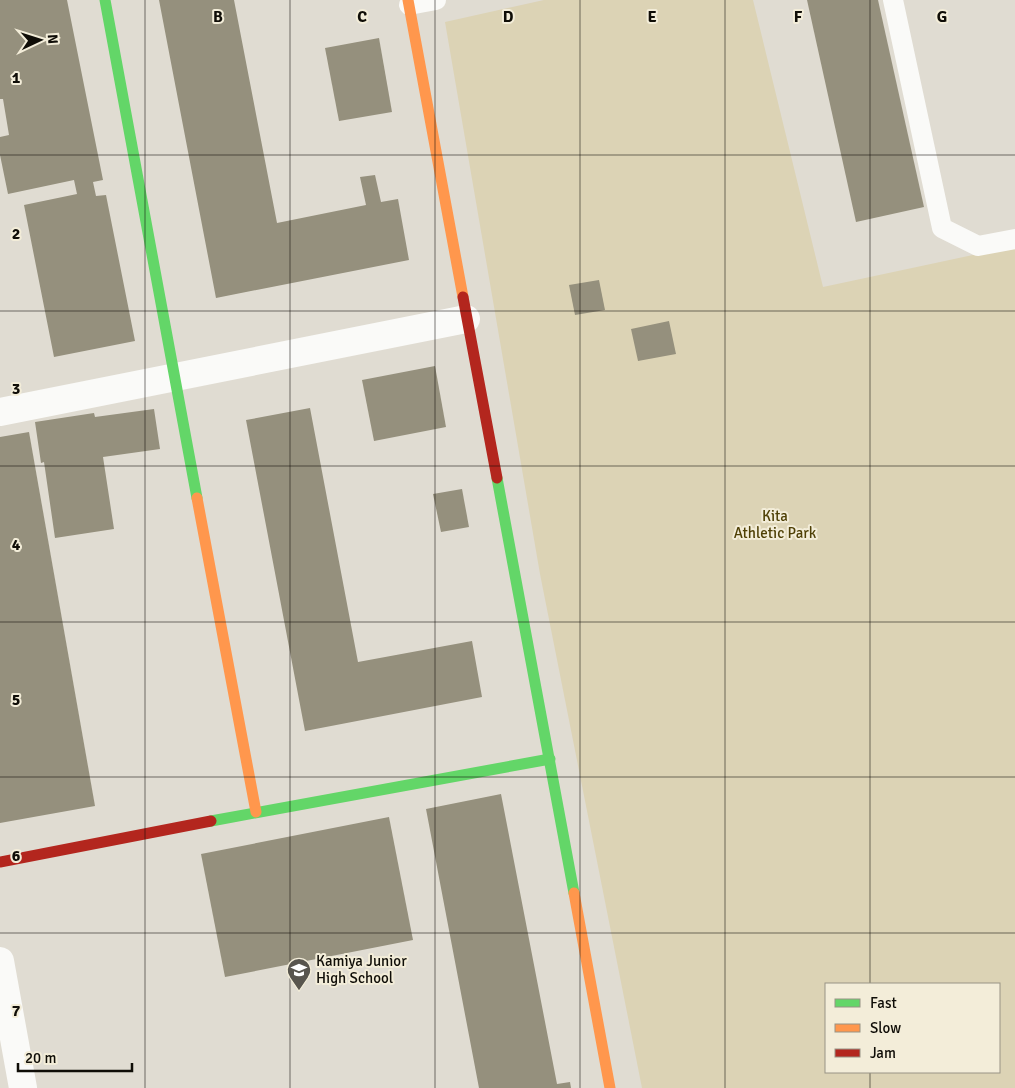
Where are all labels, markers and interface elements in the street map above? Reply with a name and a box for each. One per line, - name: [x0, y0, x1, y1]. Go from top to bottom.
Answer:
- text: B: [213, 7, 223, 27]
- text: C: [357, 7, 367, 27]
- text: D: [503, 7, 514, 27]
- text: E: [647, 7, 657, 27]
- text: F: [794, 7, 803, 27]
- text: G: [937, 7, 947, 27]
- north arrow: [15, 15, 65, 65]
- text: N: [44, 34, 61, 45]
- text: 1: [12, 68, 21, 88]
- text: 2: [12, 224, 20, 244]
- text: 3: [12, 379, 20, 399]
- park label: Kita Athletic Park: [734, 507, 817, 542]
- text: 4: [12, 535, 21, 555]
- text: 5: [12, 690, 20, 710]
- text: 6: [12, 846, 21, 866]
- place label: Kamiya Junior High School: [316, 952, 407, 987]
- school or university icon: Kamiya Junior High School: [286, 957, 312, 991]
- legend: [825, 983, 1000, 1073]
- text: Fast: [870, 994, 897, 1012]
- text: 7: [12, 1001, 21, 1021]
- text: Slow: [870, 1019, 901, 1037]
- scale bar: [18, 1040, 131, 1072]
- text: Jam: [870, 1044, 896, 1062]
- text: 20 m: [25, 1049, 56, 1067]

